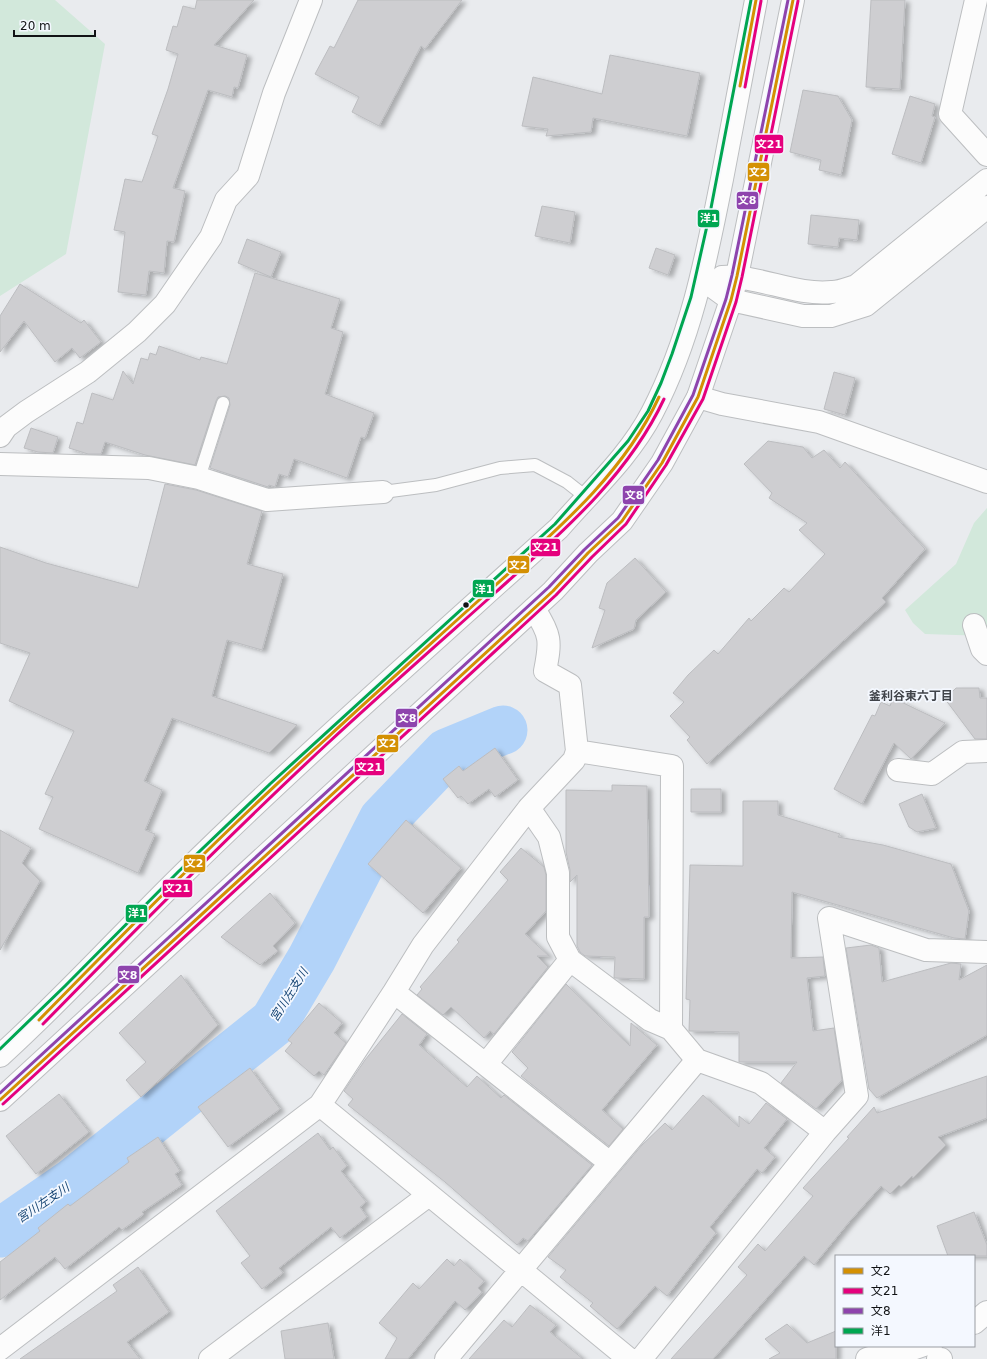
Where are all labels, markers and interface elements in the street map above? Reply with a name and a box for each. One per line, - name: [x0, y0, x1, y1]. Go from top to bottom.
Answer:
- scale bar: [14, 12, 95, 38]
- text: 20 m: [20, 19, 51, 33]
- line badge: 文21: [754, 134, 784, 154]
- text: 文21: [756, 138, 782, 151]
- line badge: 文2: [747, 162, 770, 182]
- text: 文2: [749, 166, 767, 179]
- line badge: 文8: [736, 191, 759, 210]
- text: 文8: [738, 194, 756, 207]
- line badge: 洋1: [697, 209, 720, 228]
- text: 洋1: [700, 212, 718, 225]
- line badge: 文8: [622, 485, 645, 505]
- text: 文8: [625, 489, 643, 502]
- line badge: 文21: [530, 538, 561, 557]
- text: 文21: [532, 541, 558, 554]
- line badge: 文2: [507, 555, 530, 574]
- text: 文2: [509, 559, 527, 572]
- line badge: 洋1: [472, 579, 495, 598]
- text: 洋1: [475, 583, 493, 596]
- unlabelled marker: [461, 600, 471, 610]
- district label: 釜利谷東六丁目: [869, 689, 953, 703]
- line badge: 文8: [395, 708, 418, 728]
- text: 文8: [398, 712, 416, 725]
- line badge: 文2: [376, 734, 399, 753]
- text: 文2: [378, 737, 396, 750]
- line badge: 文21: [354, 757, 385, 776]
- text: 文21: [356, 761, 382, 774]
- line badge: 文2: [183, 854, 206, 873]
- text: 文2: [185, 857, 203, 870]
- line badge: 文21: [162, 879, 193, 898]
- text: 文21: [164, 882, 190, 895]
- line badge: 洋1: [125, 904, 148, 923]
- text: 洋1: [128, 907, 146, 920]
- water label: 宮川左支川: [267, 964, 312, 1024]
- line badge: 文8: [117, 965, 140, 984]
- text: 文8: [119, 969, 137, 982]
- water label: 宮川左支川: [14, 1179, 73, 1226]
- legend: [835, 1255, 975, 1347]
- text: 文2: [871, 1264, 891, 1278]
- text: 文21: [871, 1284, 898, 1298]
- text: 文8: [871, 1304, 891, 1318]
- text: 洋1: [871, 1324, 891, 1338]

